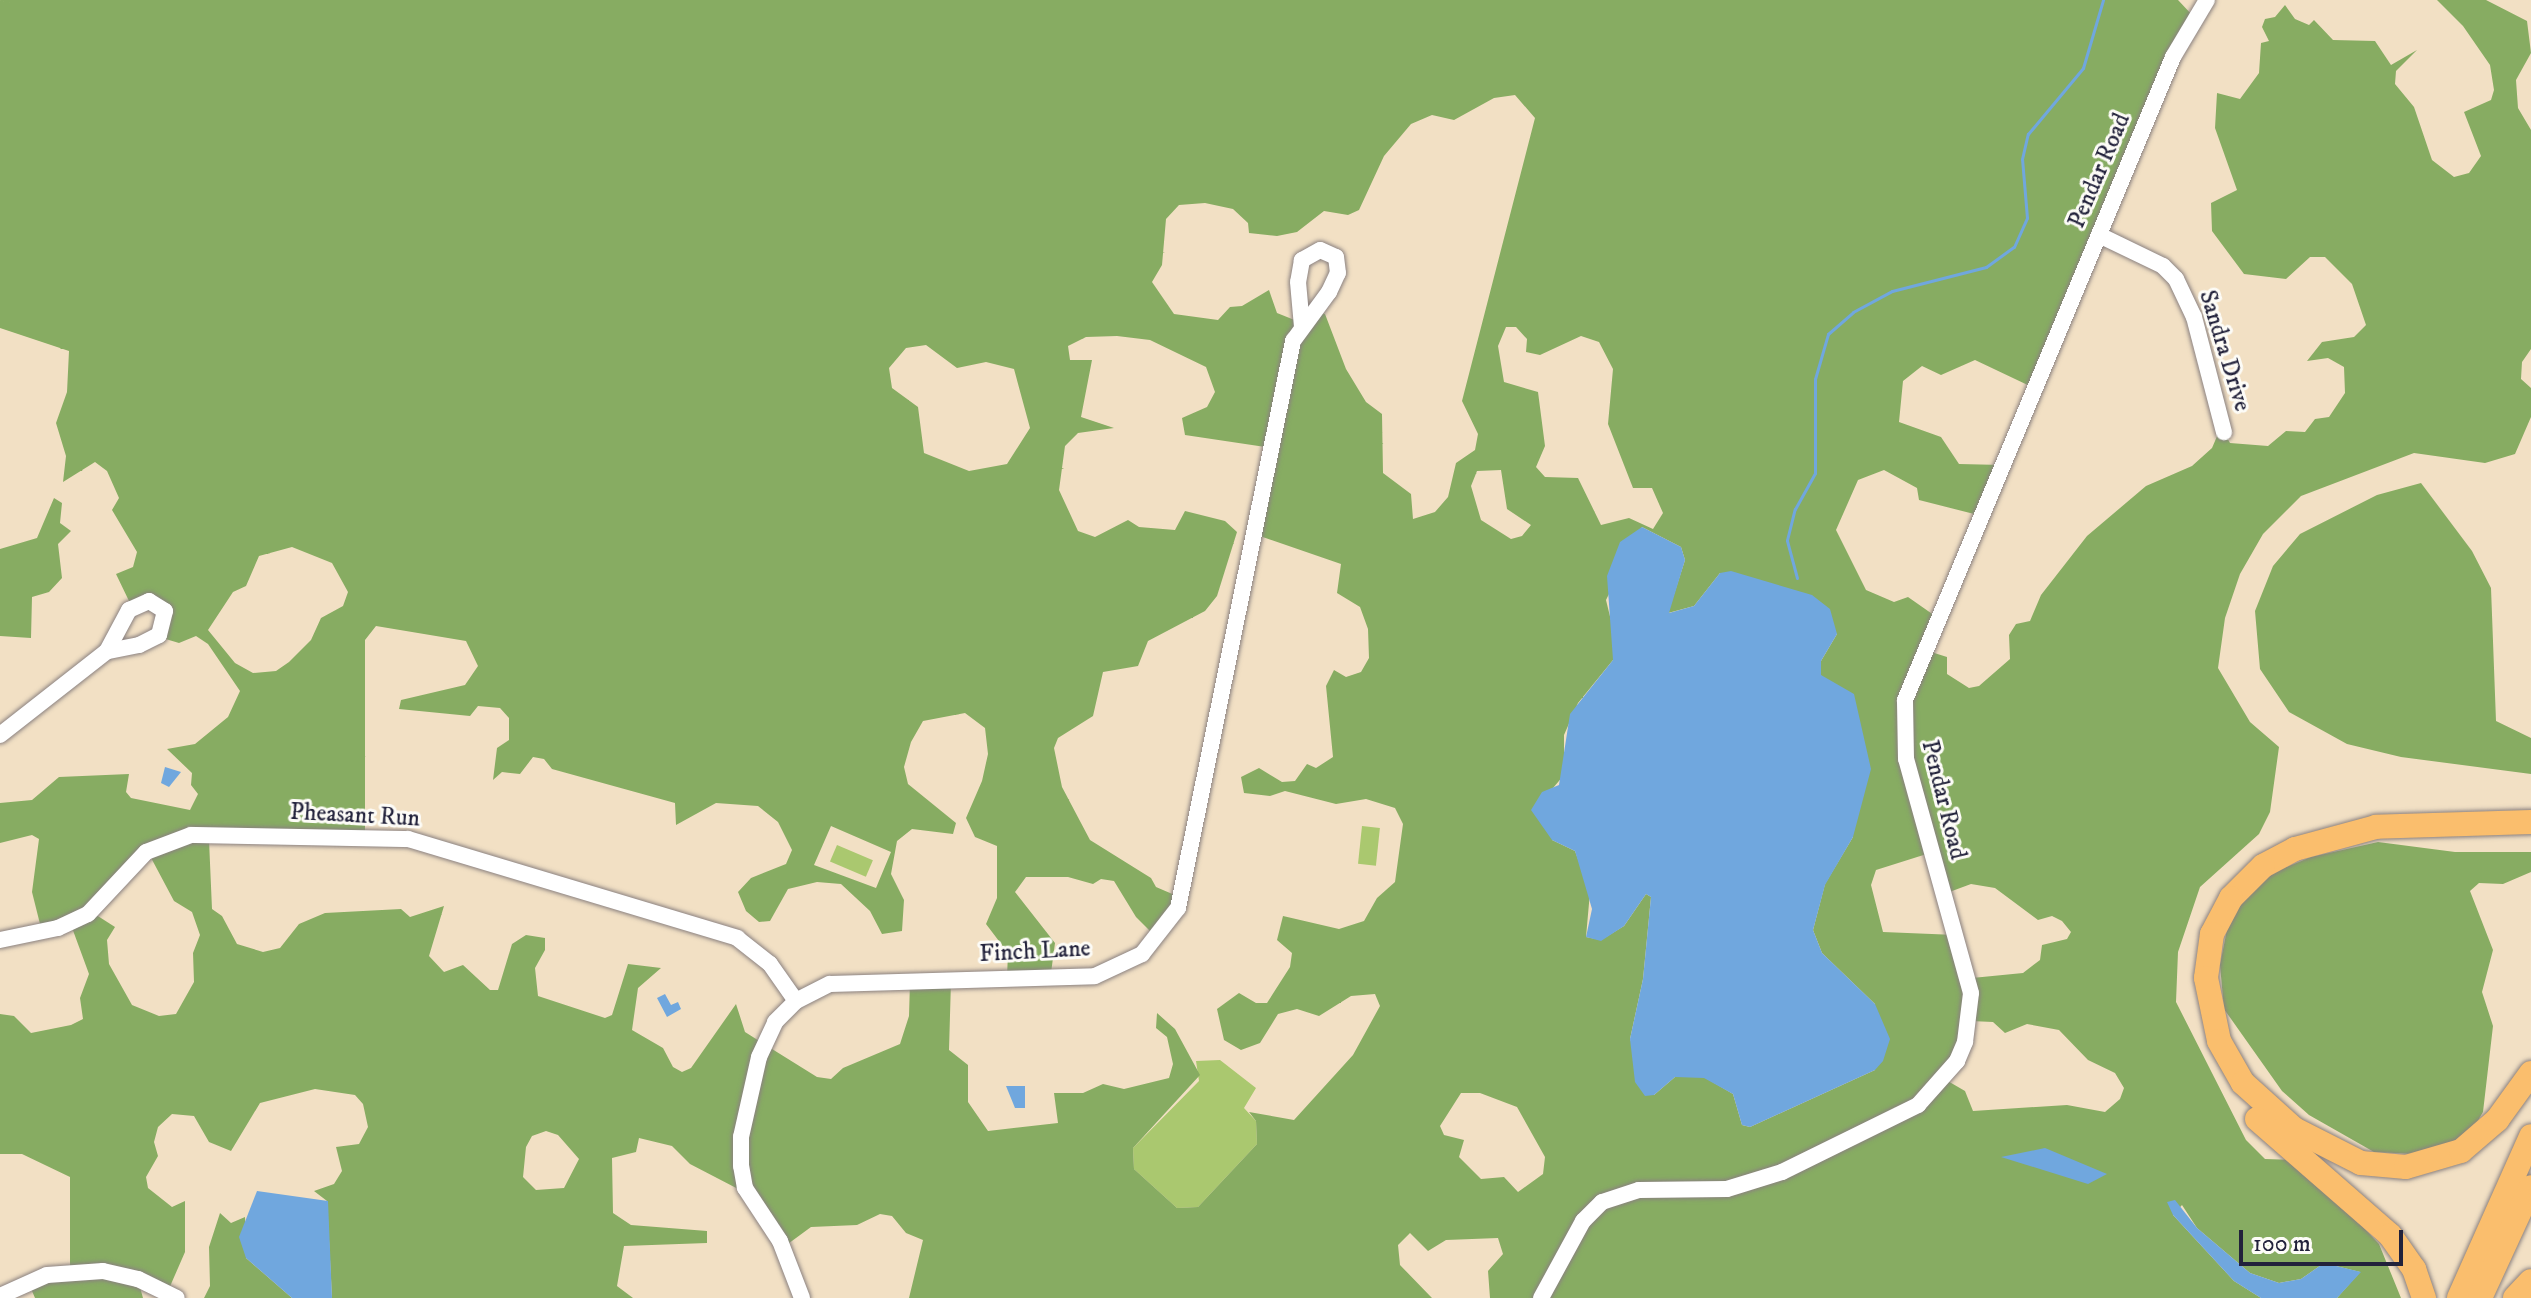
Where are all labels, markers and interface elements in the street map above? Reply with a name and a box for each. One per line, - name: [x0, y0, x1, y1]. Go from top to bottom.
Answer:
- street label: Pendar Road: [2063, 109, 2137, 233]
- street label: Sandra Drive: [2192, 287, 2256, 415]
- street label: Pendar Road: [1914, 737, 1972, 863]
- street label: Pheasant Run: [289, 798, 421, 834]
- street label: Finch Lane: [979, 935, 1091, 969]
- scale bar: [2243, 1214, 2407, 1264]
- text: 100 m: [2253, 1229, 2311, 1259]

